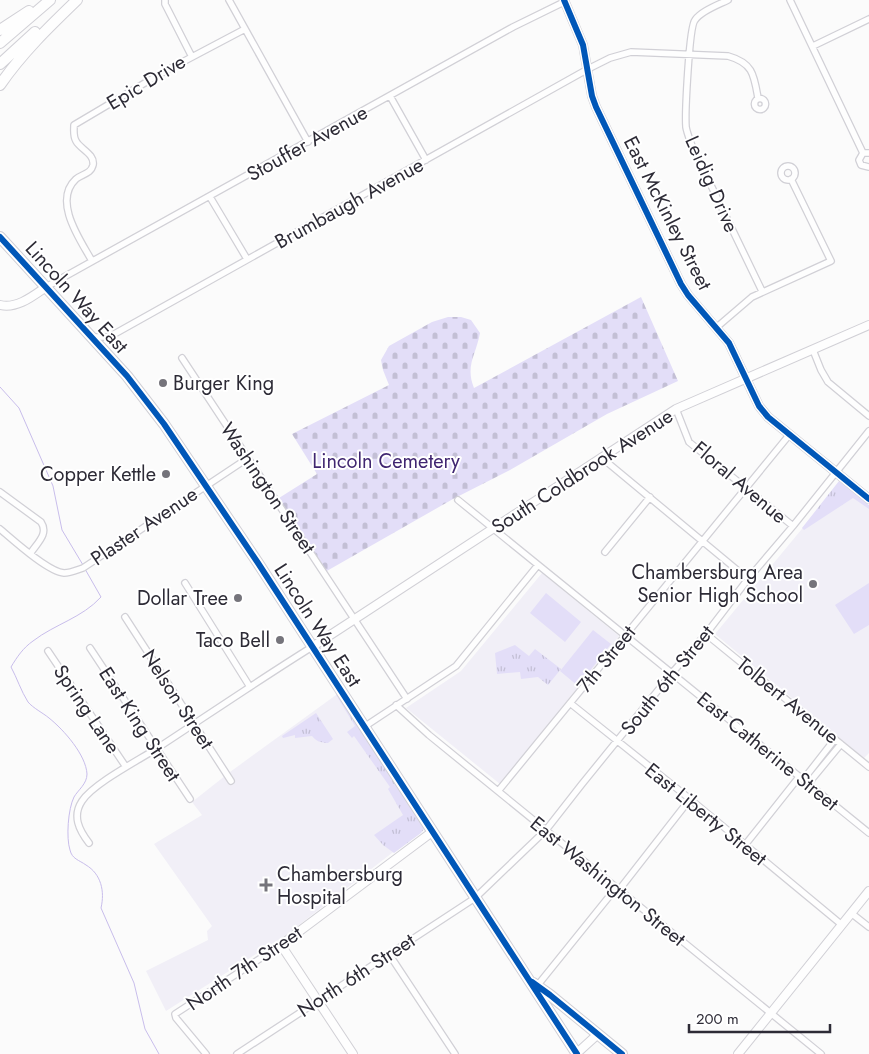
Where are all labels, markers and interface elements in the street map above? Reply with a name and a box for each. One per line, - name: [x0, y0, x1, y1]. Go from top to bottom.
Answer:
- street label: Epic Drive: [101, 47, 191, 117]
- street label: Stouffer Avenue: [242, 98, 373, 189]
- street label: East McKinley Street: [616, 131, 719, 295]
- street label: Leidig Drive: [677, 131, 746, 237]
- street label: Brumbaugh Avenue: [270, 151, 429, 256]
- street label: Lincoln Way East: [18, 235, 135, 360]
- place label: Burger King: [173, 369, 274, 398]
- marker: Burger King: [157, 377, 169, 389]
- street label: South Coldbrook Avenue: [486, 402, 679, 541]
- street label: Washington Street: [213, 417, 322, 560]
- street label: Floral Avenue: [686, 434, 793, 530]
- park label: Lincoln Cemetery: [312, 447, 460, 476]
- place label: Copper Kettle: [40, 460, 156, 489]
- marker: Copper Kettle: [160, 468, 172, 480]
- street label: Plaster Avenue: [85, 480, 204, 573]
- street label: Lincoln Way East: [267, 558, 368, 693]
- place label: Chambersburg Area Senior High School: [631, 558, 803, 610]
- marker: Chambersburg Area Senior High School: [807, 578, 819, 590]
- place label: Dollar Tree: [137, 584, 228, 613]
- marker: Dollar Tree: [232, 592, 244, 604]
- street label: 7th Street: [570, 619, 643, 699]
- street label: South 6th Street: [614, 619, 721, 742]
- place label: Taco Bell: [196, 626, 270, 655]
- marker: Taco Bell: [274, 634, 286, 646]
- street label: Nelson Street: [134, 644, 221, 755]
- street label: Tolbert Avenue: [730, 650, 845, 751]
- street label: Spring Lane: [46, 659, 127, 760]
- street label: East King Street: [92, 661, 188, 788]
- street label: East Catherine Street: [691, 685, 845, 818]
- street label: East Liberty Street: [638, 756, 773, 873]
- street label: East Washington Street: [524, 810, 692, 953]
- place label: Chambersburg Hospital: [277, 860, 403, 912]
- marker: Chambersburg Hospital: [259, 878, 273, 892]
- street label: North 7th Street: [181, 919, 308, 1018]
- street label: North 6th Street: [292, 926, 421, 1024]
- scale bar: [689, 1002, 830, 1034]
- text: 200 m: [696, 1008, 739, 1030]

